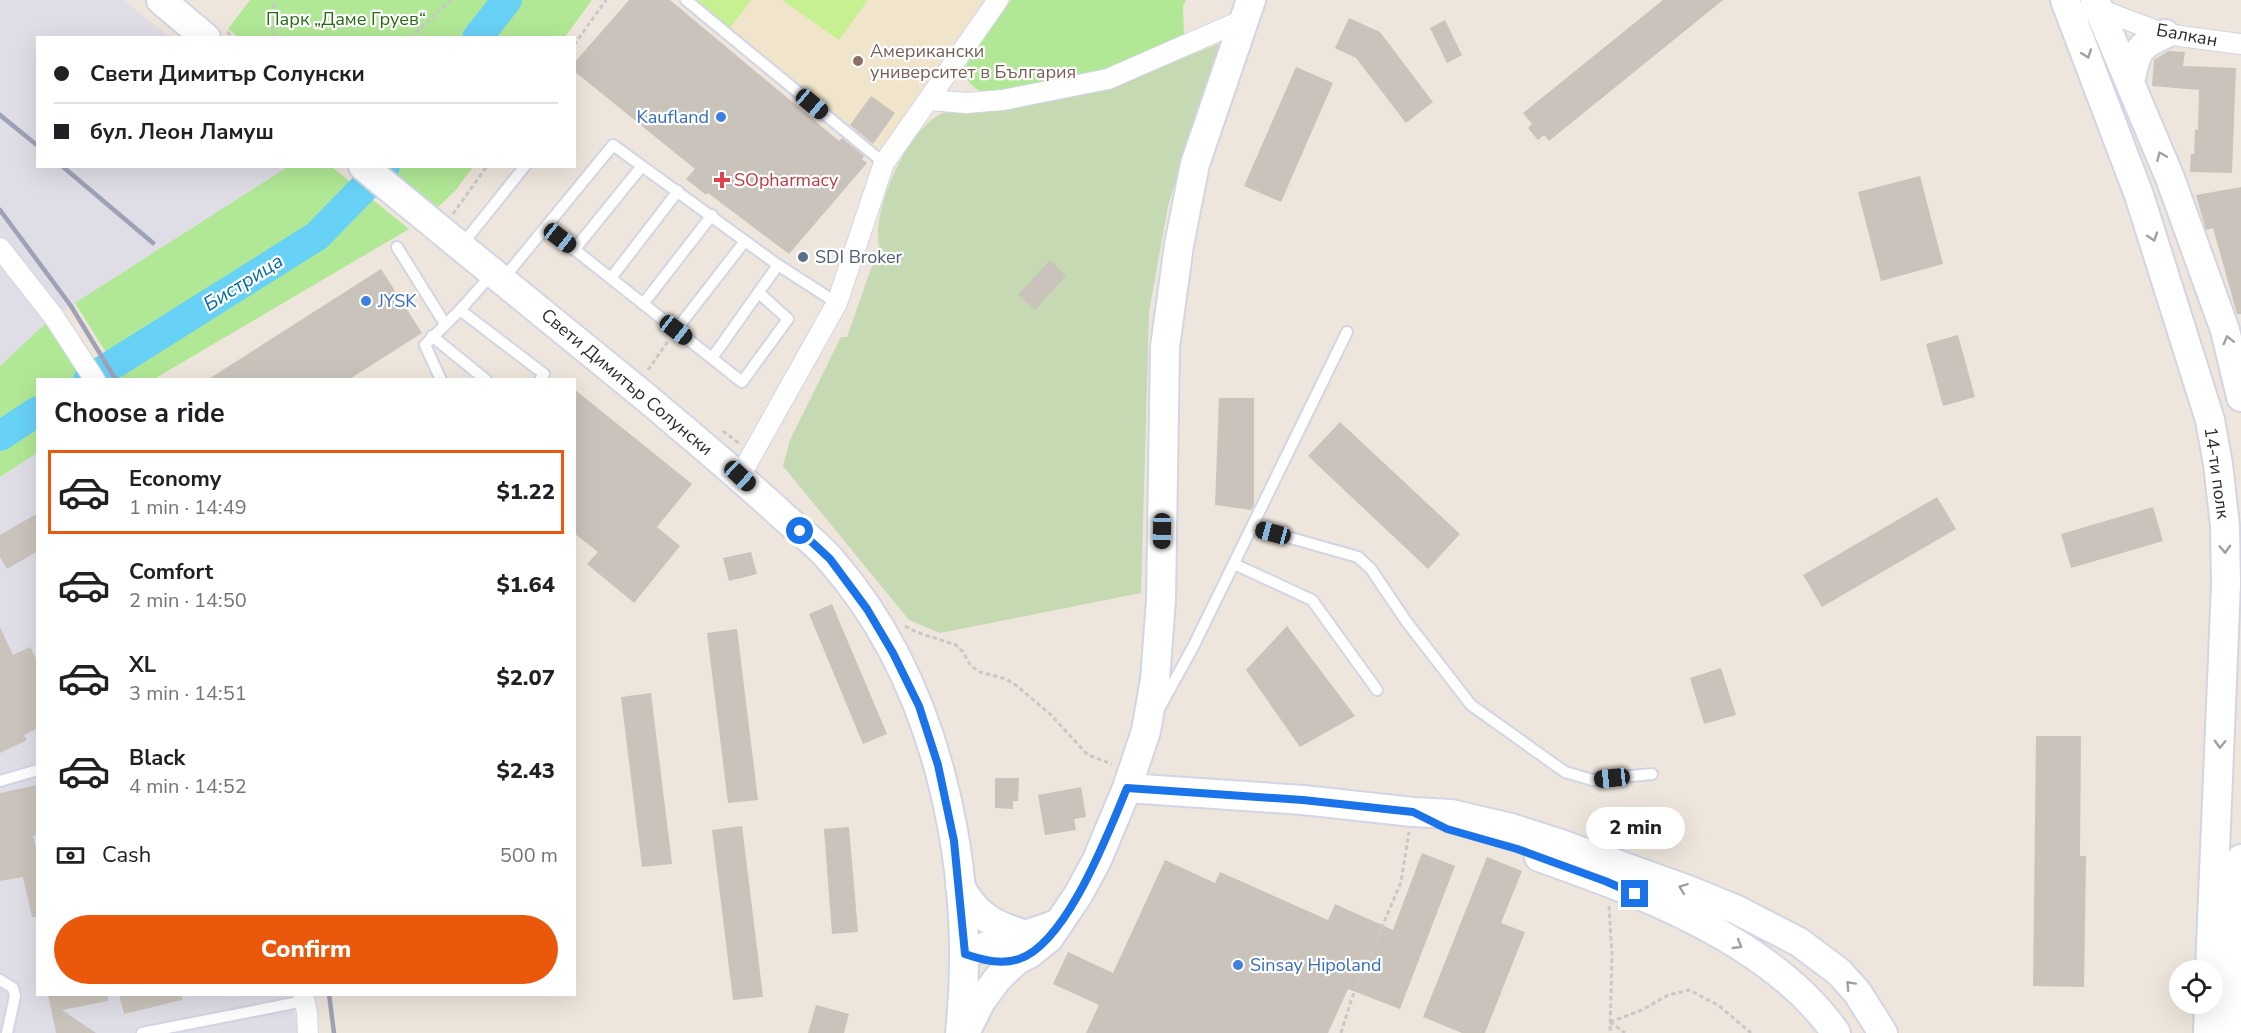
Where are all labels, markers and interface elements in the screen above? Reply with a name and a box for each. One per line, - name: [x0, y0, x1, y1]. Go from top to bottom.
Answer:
- park label: Парк „Даме Груев“: [266, 7, 426, 31]
- street label: Балкан: [2155, 18, 2219, 52]
- place label: Американски университет в България: [870, 39, 1076, 84]
- one-way arrow: [2080, 48, 2092, 59]
- marker: Американски университет в България: [851, 54, 865, 68]
- text: Свети Димитър Солунски: [90, 59, 365, 89]
- car: [792, 86, 832, 122]
- place label: Kaufland: [637, 105, 709, 129]
- marker: Kaufland: [714, 110, 728, 124]
- text: бул. Леон Ламуш: [90, 117, 274, 147]
- one-way arrow: [2156, 152, 2168, 163]
- place label: SOpharmacy: [734, 168, 839, 192]
- marker: SOpharmacy: [715, 173, 729, 187]
- car: [540, 220, 580, 256]
- one-way arrow: [2146, 231, 2159, 242]
- place label: SDI Broker: [815, 245, 903, 269]
- water label: Бистрица: [198, 247, 288, 318]
- marker: SDI Broker: [796, 250, 810, 264]
- place label: JYSK: [377, 289, 417, 313]
- marker: JYSK: [359, 294, 373, 308]
- street label: Свети Димитър Солунски: [536, 303, 718, 461]
- car: [656, 312, 696, 348]
- one-way arrow: [2222, 335, 2235, 345]
- text: Choose a ride: [54, 395, 225, 432]
- street label: 14-ти полк: [2199, 425, 2235, 521]
- car: [721, 457, 759, 495]
- text: Economy: [129, 464, 221, 494]
- icon: car: [57, 465, 111, 519]
- text: $1.22: [496, 477, 555, 507]
- text: 1 min · 14:49: [129, 494, 247, 521]
- car: [1153, 513, 1171, 549]
- route start: [786, 517, 813, 544]
- car: [1253, 520, 1293, 546]
- one-way arrow: [2219, 544, 2232, 553]
- text: Comfort: [129, 557, 213, 587]
- icon: car: [57, 558, 111, 612]
- text: $1.64: [496, 570, 555, 600]
- text: 2 min · 14:50: [129, 587, 247, 614]
- text: XL: [129, 650, 156, 680]
- icon: car: [57, 651, 111, 705]
- text: $2.07: [496, 663, 555, 693]
- text: 3 min · 14:51: [129, 680, 247, 707]
- one-way arrow: [2213, 739, 2226, 748]
- text: Black: [129, 743, 185, 773]
- icon: car: [57, 744, 111, 798]
- text: $2.43: [496, 756, 555, 786]
- car: [1593, 767, 1631, 789]
- text: 4 min · 14:52: [129, 773, 247, 800]
- callout: 2 min: [1586, 807, 1684, 849]
- text: 2 min: [1609, 814, 1662, 841]
- icon: cash: [54, 839, 87, 872]
- text: Cash: [102, 840, 151, 870]
- text: 500 m: [500, 842, 558, 869]
- route end: [1621, 880, 1648, 907]
- one-way arrow: [1678, 883, 1689, 895]
- button: Confirm: [54, 915, 558, 984]
- one-way arrow: [1732, 938, 1742, 950]
- place label: Sinsay Hipoland: [1250, 953, 1381, 977]
- marker: Sinsay Hipoland: [1231, 958, 1245, 972]
- map controls: [2169, 960, 2223, 1014]
- button: locate: [2169, 960, 2223, 1014]
- one-way arrow: [1846, 981, 1857, 991]

